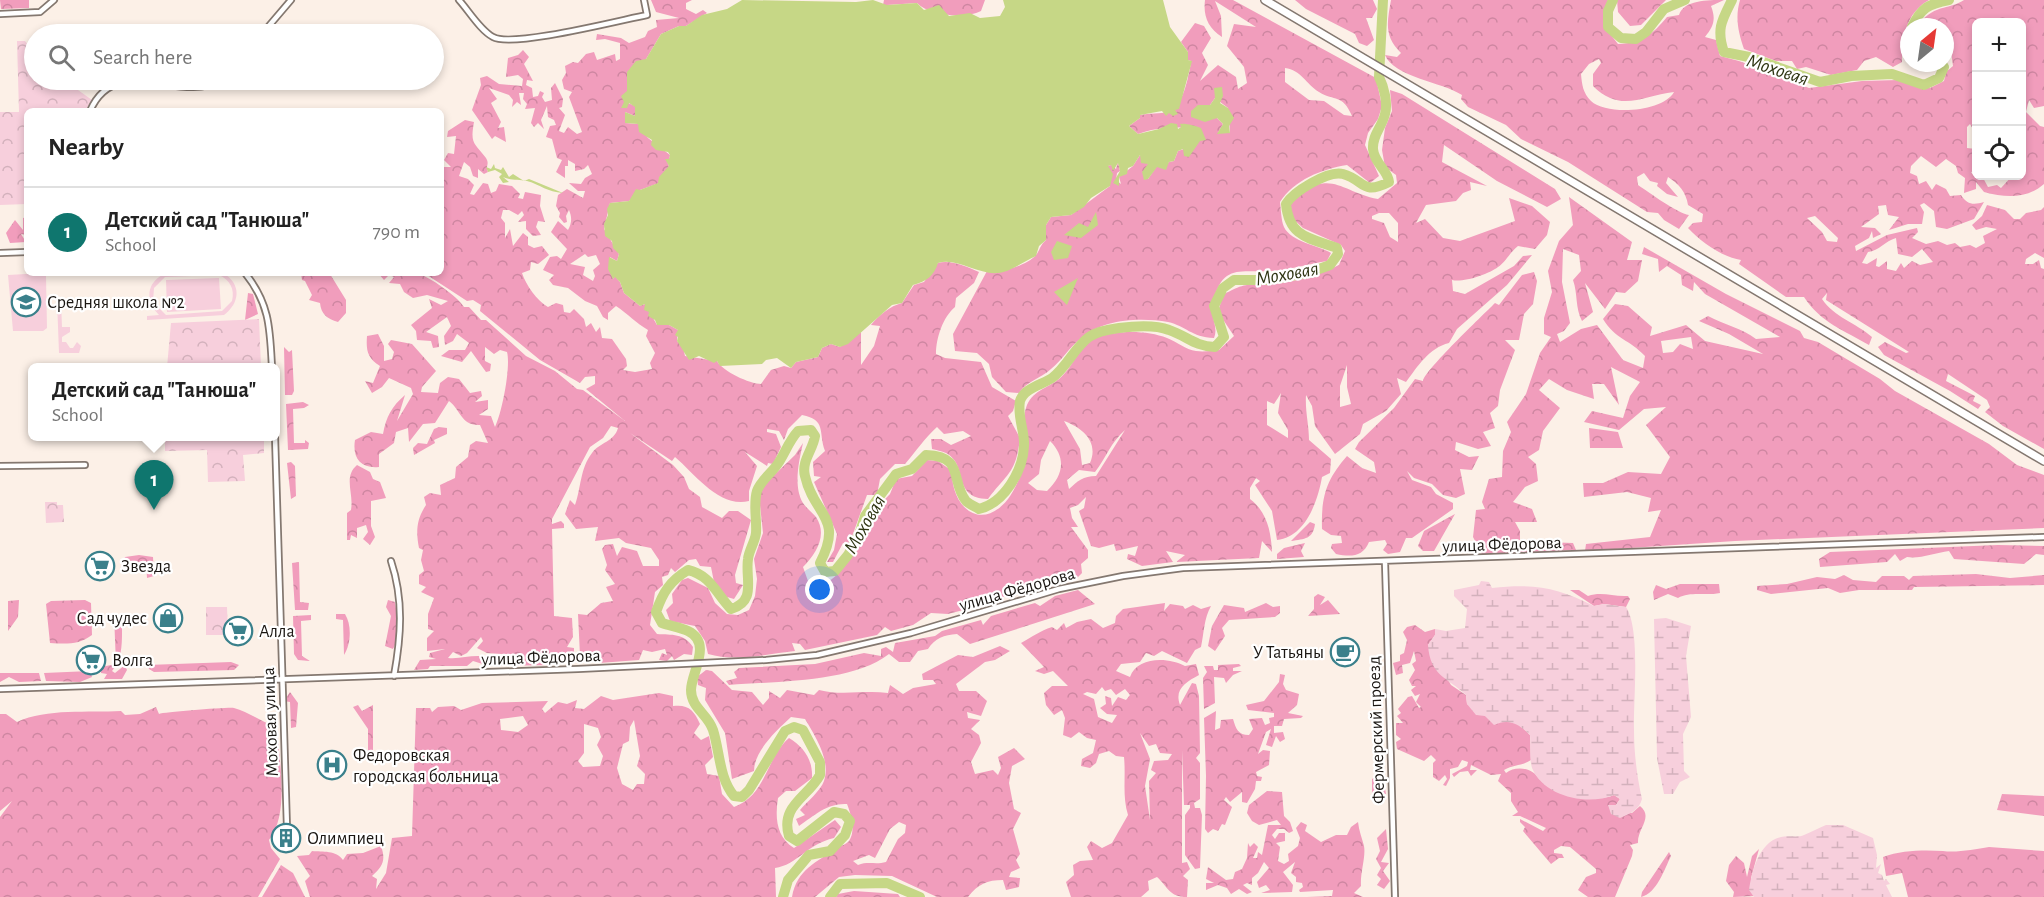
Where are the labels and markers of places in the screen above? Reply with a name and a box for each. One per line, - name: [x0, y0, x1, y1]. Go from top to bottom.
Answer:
- school or university icon: Средняя школа №2: [10, 286, 42, 318]
- place label: Средняя школа №2: [47, 294, 185, 312]
- pin: 1: [134, 460, 174, 510]
- supermarket icon: Звезда: [84, 550, 116, 582]
- place label: Звезда: [121, 558, 171, 576]
- shop icon: Сад чудес: [152, 602, 184, 634]
- place label: Сад чудес: [77, 610, 147, 628]
- supermarket icon: Алла: [222, 615, 254, 647]
- place label: Алла: [259, 623, 295, 641]
- cafe icon: У Татьяны: [1329, 636, 1361, 668]
- supermarket icon: Волга: [75, 644, 107, 676]
- place label: У Татьяны: [1253, 644, 1324, 662]
- place label: Волга: [112, 652, 153, 670]
- place label: Федоровская городская больница: [353, 747, 499, 786]
- hospital icon: Федоровская городская больница: [316, 749, 348, 781]
- building icon: Олимпиец: [270, 822, 302, 854]
- place label: Олимпиец: [307, 830, 384, 848]

